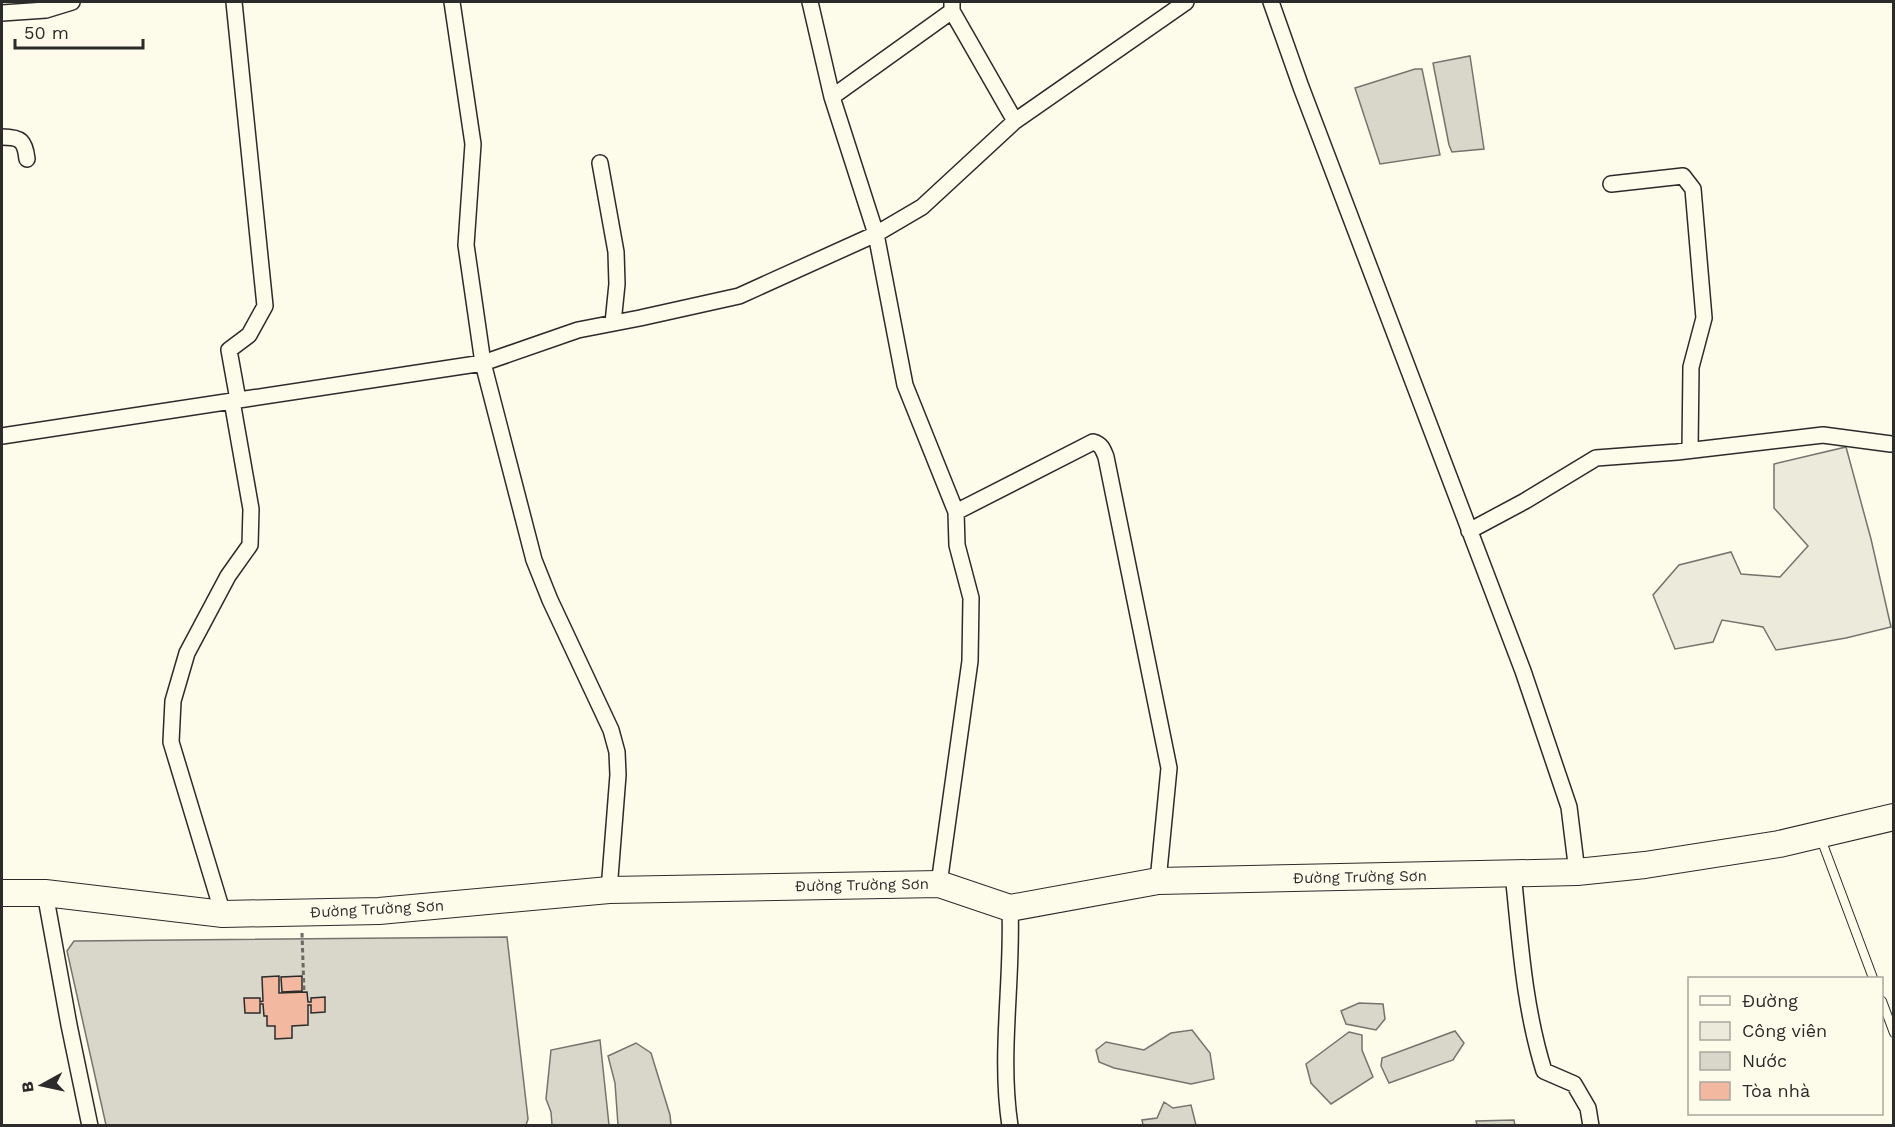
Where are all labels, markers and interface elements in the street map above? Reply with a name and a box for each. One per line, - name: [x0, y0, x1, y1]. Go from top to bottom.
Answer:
- scale bar: [15, 12, 142, 50]
- text: 50 m: [24, 22, 69, 43]
- street label: Đường Trường Sơn: [1293, 867, 1427, 887]
- street label: Đường Trường Sơn: [795, 875, 929, 895]
- street label: Đường Trường Sơn: [310, 897, 444, 921]
- legend: [1688, 977, 1883, 1115]
- text: Đường: [1742, 990, 1798, 1011]
- text: Công viên: [1742, 1020, 1827, 1041]
- text: Nước: [1742, 1050, 1787, 1071]
- north arrow: [12, 1055, 72, 1115]
- text: B: [17, 1080, 38, 1094]
- text: Tòa nhà: [1742, 1080, 1810, 1101]

